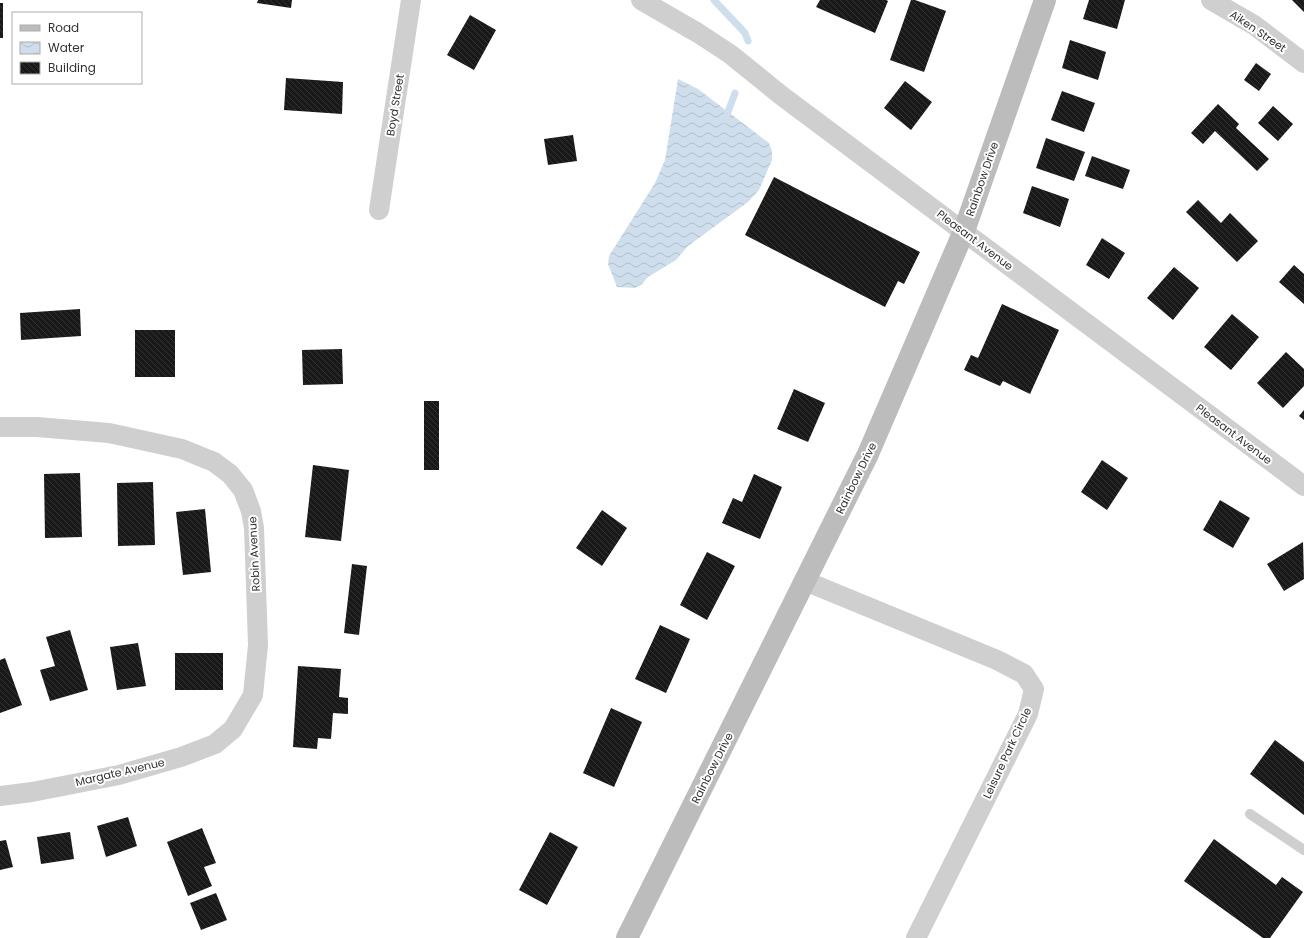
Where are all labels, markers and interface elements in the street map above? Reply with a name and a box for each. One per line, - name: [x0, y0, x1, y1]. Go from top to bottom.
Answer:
- street label: Aiken Street: [1227, 6, 1289, 56]
- legend: [12, 12, 142, 84]
- text: Road: [48, 19, 79, 36]
- text: Water: [48, 39, 85, 56]
- text: Building: [48, 59, 96, 76]
- street label: Boyd Street: [382, 73, 408, 137]
- street label: Rainbow Drive: [962, 139, 1002, 218]
- street label: Pleasant Avenue: [934, 206, 1017, 274]
- street label: Pleasant Avenue: [1193, 400, 1276, 468]
- street label: Rainbow Drive: [832, 439, 880, 517]
- street label: Robin Avenue: [244, 516, 264, 592]
- street label: Leisure Park Circle: [979, 705, 1035, 801]
- street label: Rainbow Drive: [687, 730, 737, 806]
- street label: Margate Avenue: [74, 754, 166, 790]

